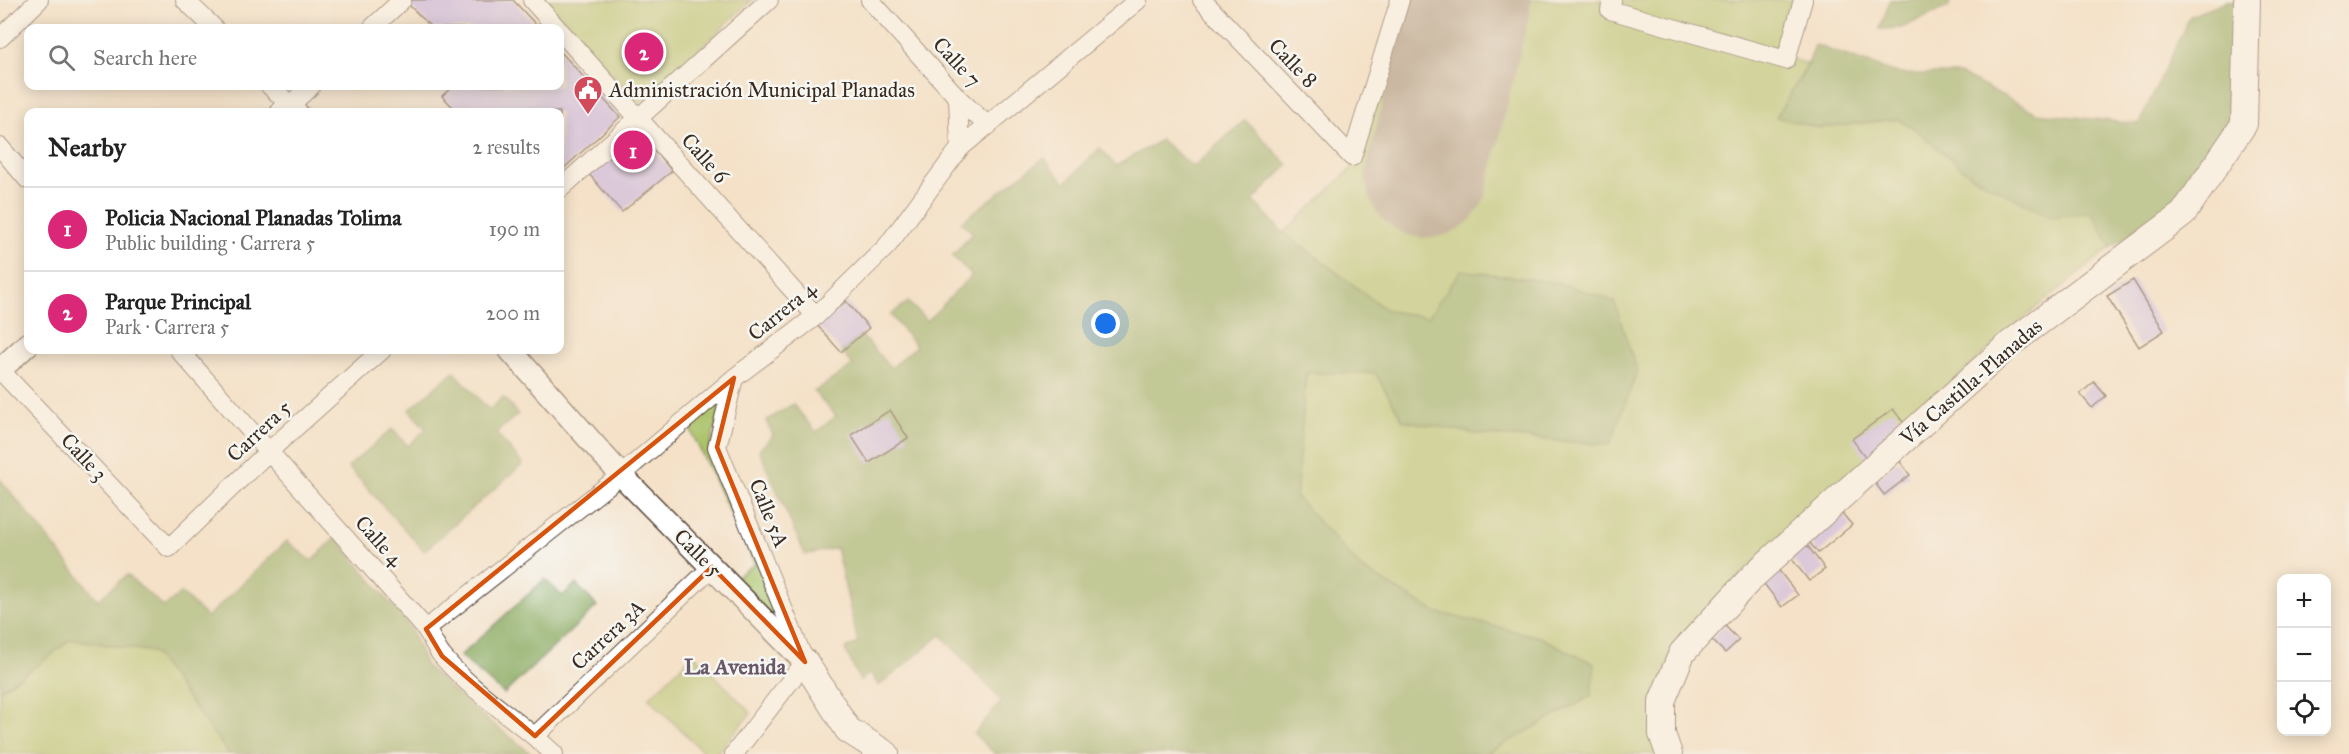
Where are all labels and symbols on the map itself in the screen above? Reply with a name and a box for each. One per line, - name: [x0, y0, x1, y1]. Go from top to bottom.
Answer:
- pin: 2: [624, 29, 664, 74]
- street label: Calle 7: [927, 32, 987, 92]
- street label: Calle 8: [1263, 33, 1323, 93]
- public building icon: Administración Municipal Planadas: [572, 74, 604, 116]
- place label: Administración Municipal Planadas: [608, 77, 915, 103]
- pin: 1: [614, 128, 652, 172]
- street label: Calle 6: [676, 128, 735, 189]
- street label: Carrera 4: [743, 275, 822, 346]
- your location: [1091, 309, 1120, 338]
- street label: Vía Castilla-Planadas: [1894, 313, 2047, 451]
- street label: Carrera 5: [221, 395, 297, 467]
- street label: Calle 3: [55, 428, 113, 486]
- street label: Calle 5A: [744, 475, 794, 551]
- street label: Calle 4: [349, 510, 409, 573]
- street label: Calle 5: [668, 523, 728, 583]
- street label: Carrera 3A: [566, 594, 650, 676]
- district label: La Avenida: [684, 653, 787, 680]

